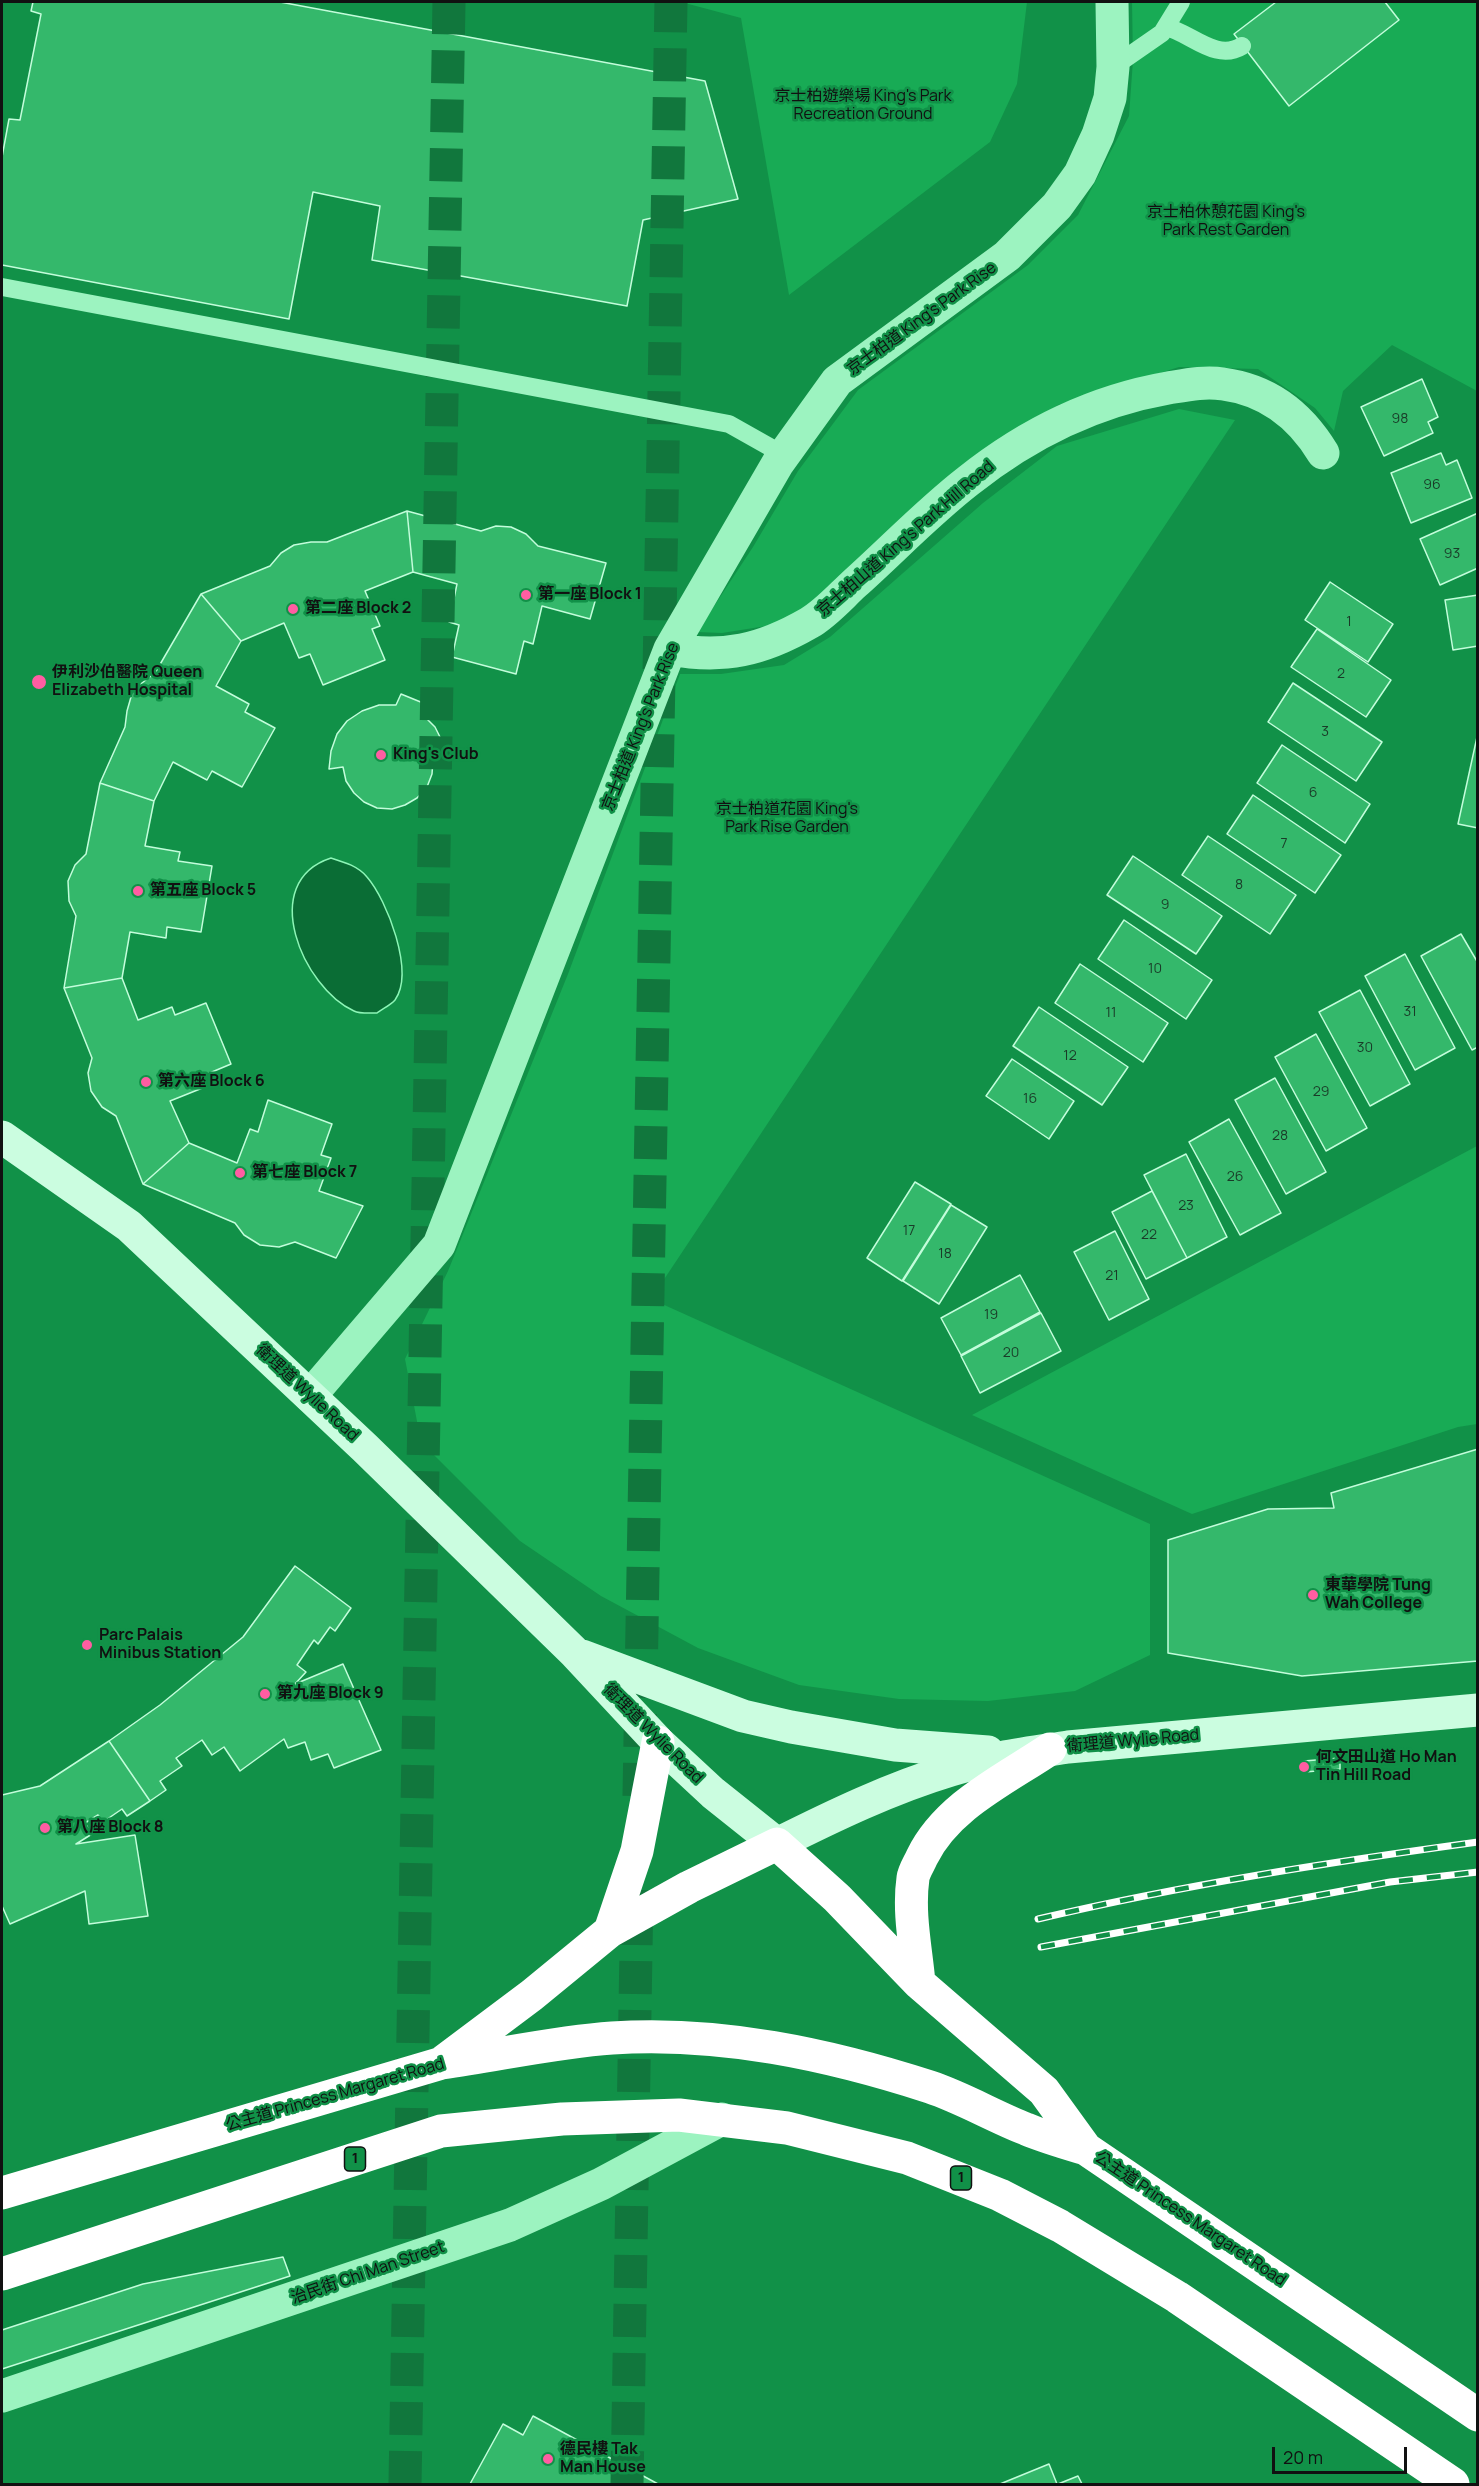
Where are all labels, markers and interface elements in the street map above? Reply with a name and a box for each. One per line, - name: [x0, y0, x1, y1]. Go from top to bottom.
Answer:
- park label: 京士柏遊樂場 King's Park Recreation Ground: [774, 87, 952, 125]
- park label: 京士柏休憩花園 King's Park Rest Garden: [1147, 203, 1305, 241]
- street label: 京士柏道 King's Park Rise: [844, 258, 1000, 380]
- house number: 98: [1392, 411, 1408, 427]
- street label: 京士柏山道 King's Park Hill Road: [814, 457, 998, 621]
- house number: 96: [1423, 477, 1441, 493]
- house number: 93: [1444, 546, 1460, 562]
- place label: 第一座 Block 1: [538, 585, 642, 605]
- marker: 第一座 Block 1: [519, 588, 533, 602]
- place label: 第二座 Block 2: [305, 599, 411, 619]
- marker: 第二座 Block 2: [286, 602, 300, 616]
- house number: 1: [1346, 614, 1352, 630]
- street label: 京士柏道 King's Park Rise: [598, 640, 684, 814]
- place label: 伊利沙伯醫院 Queen Elizabeth Hospital: [52, 663, 202, 701]
- house number: 2: [1337, 666, 1345, 682]
- marker: 伊利沙伯醫院 Queen Elizabeth Hospital: [30, 673, 48, 691]
- house number: 3: [1321, 724, 1329, 740]
- place label: King's Club: [393, 745, 479, 765]
- marker: King's Club: [374, 748, 388, 762]
- house number: 6: [1309, 785, 1317, 801]
- park label: 京士柏道花園 King's Park Rise Garden: [716, 800, 858, 838]
- house number: 7: [1280, 836, 1288, 852]
- house number: 8: [1235, 877, 1243, 893]
- place label: 第五座 Block 5: [150, 881, 256, 901]
- marker: 第五座 Block 5: [131, 884, 145, 898]
- house number: 9: [1161, 897, 1169, 913]
- house number: 10: [1148, 961, 1162, 977]
- house number: 31: [1403, 1004, 1417, 1020]
- house number: 11: [1106, 1005, 1116, 1021]
- house number: 30: [1357, 1040, 1373, 1056]
- house number: 12: [1063, 1048, 1077, 1064]
- place label: 第六座 Block 6: [158, 1072, 265, 1092]
- marker: 第六座 Block 6: [139, 1075, 153, 1089]
- house number: 29: [1313, 1084, 1329, 1100]
- house number: 16: [1023, 1091, 1037, 1107]
- house number: 28: [1272, 1128, 1288, 1144]
- place label: 第七座 Block 7: [252, 1163, 357, 1183]
- marker: 第七座 Block 7: [233, 1166, 247, 1180]
- house number: 26: [1227, 1169, 1243, 1185]
- house number: 23: [1178, 1198, 1194, 1214]
- house number: 17: [903, 1223, 915, 1239]
- house number: 22: [1141, 1227, 1157, 1243]
- house number: 18: [938, 1246, 952, 1262]
- house number: 21: [1105, 1268, 1119, 1284]
- house number: 19: [984, 1307, 998, 1323]
- street label: 衛理道 Wylie Road: [252, 1341, 362, 1445]
- house number: 20: [1003, 1345, 1019, 1361]
- place label: 東華學院 Tung Wah College: [1325, 1576, 1431, 1614]
- marker: 東華學院 Tung Wah College: [1306, 1588, 1320, 1602]
- place label: Parc Palais Minibus Station: [99, 1626, 221, 1664]
- marker: Parc Palais Minibus Station: [80, 1638, 94, 1652]
- street label: 衛理道 Wylie Road: [599, 1680, 707, 1788]
- place label: 第九座 Block 9: [277, 1684, 384, 1704]
- marker: 第九座 Block 9: [258, 1687, 272, 1701]
- street label: 衛理道 Wylie Road: [1066, 1726, 1200, 1756]
- place label: 何文田山道 Ho Man Tin Hill Road: [1316, 1748, 1457, 1786]
- marker: 何文田山道 Ho Man Tin Hill Road: [1297, 1760, 1311, 1774]
- place label: 第八座 Block 8: [57, 1818, 163, 1838]
- marker: 第八座 Block 8: [38, 1821, 52, 1835]
- street label: 公主道 Princess Margaret Road: [224, 2055, 446, 2135]
- road number: 1: [344, 2147, 366, 2171]
- street label: 公主道 Princess Margaret Road: [1091, 2148, 1289, 2290]
- road number: 1: [950, 2166, 972, 2190]
- street label: 治民街 Chi Man Street: [289, 2238, 447, 2308]
- scale bar: [1275, 2435, 1410, 2473]
- place label: 德民樓 Tak Man House: [560, 2440, 646, 2478]
- text: 20 m: [1283, 2445, 1323, 2469]
- marker: 德民樓 Tak Man House: [541, 2452, 555, 2466]

